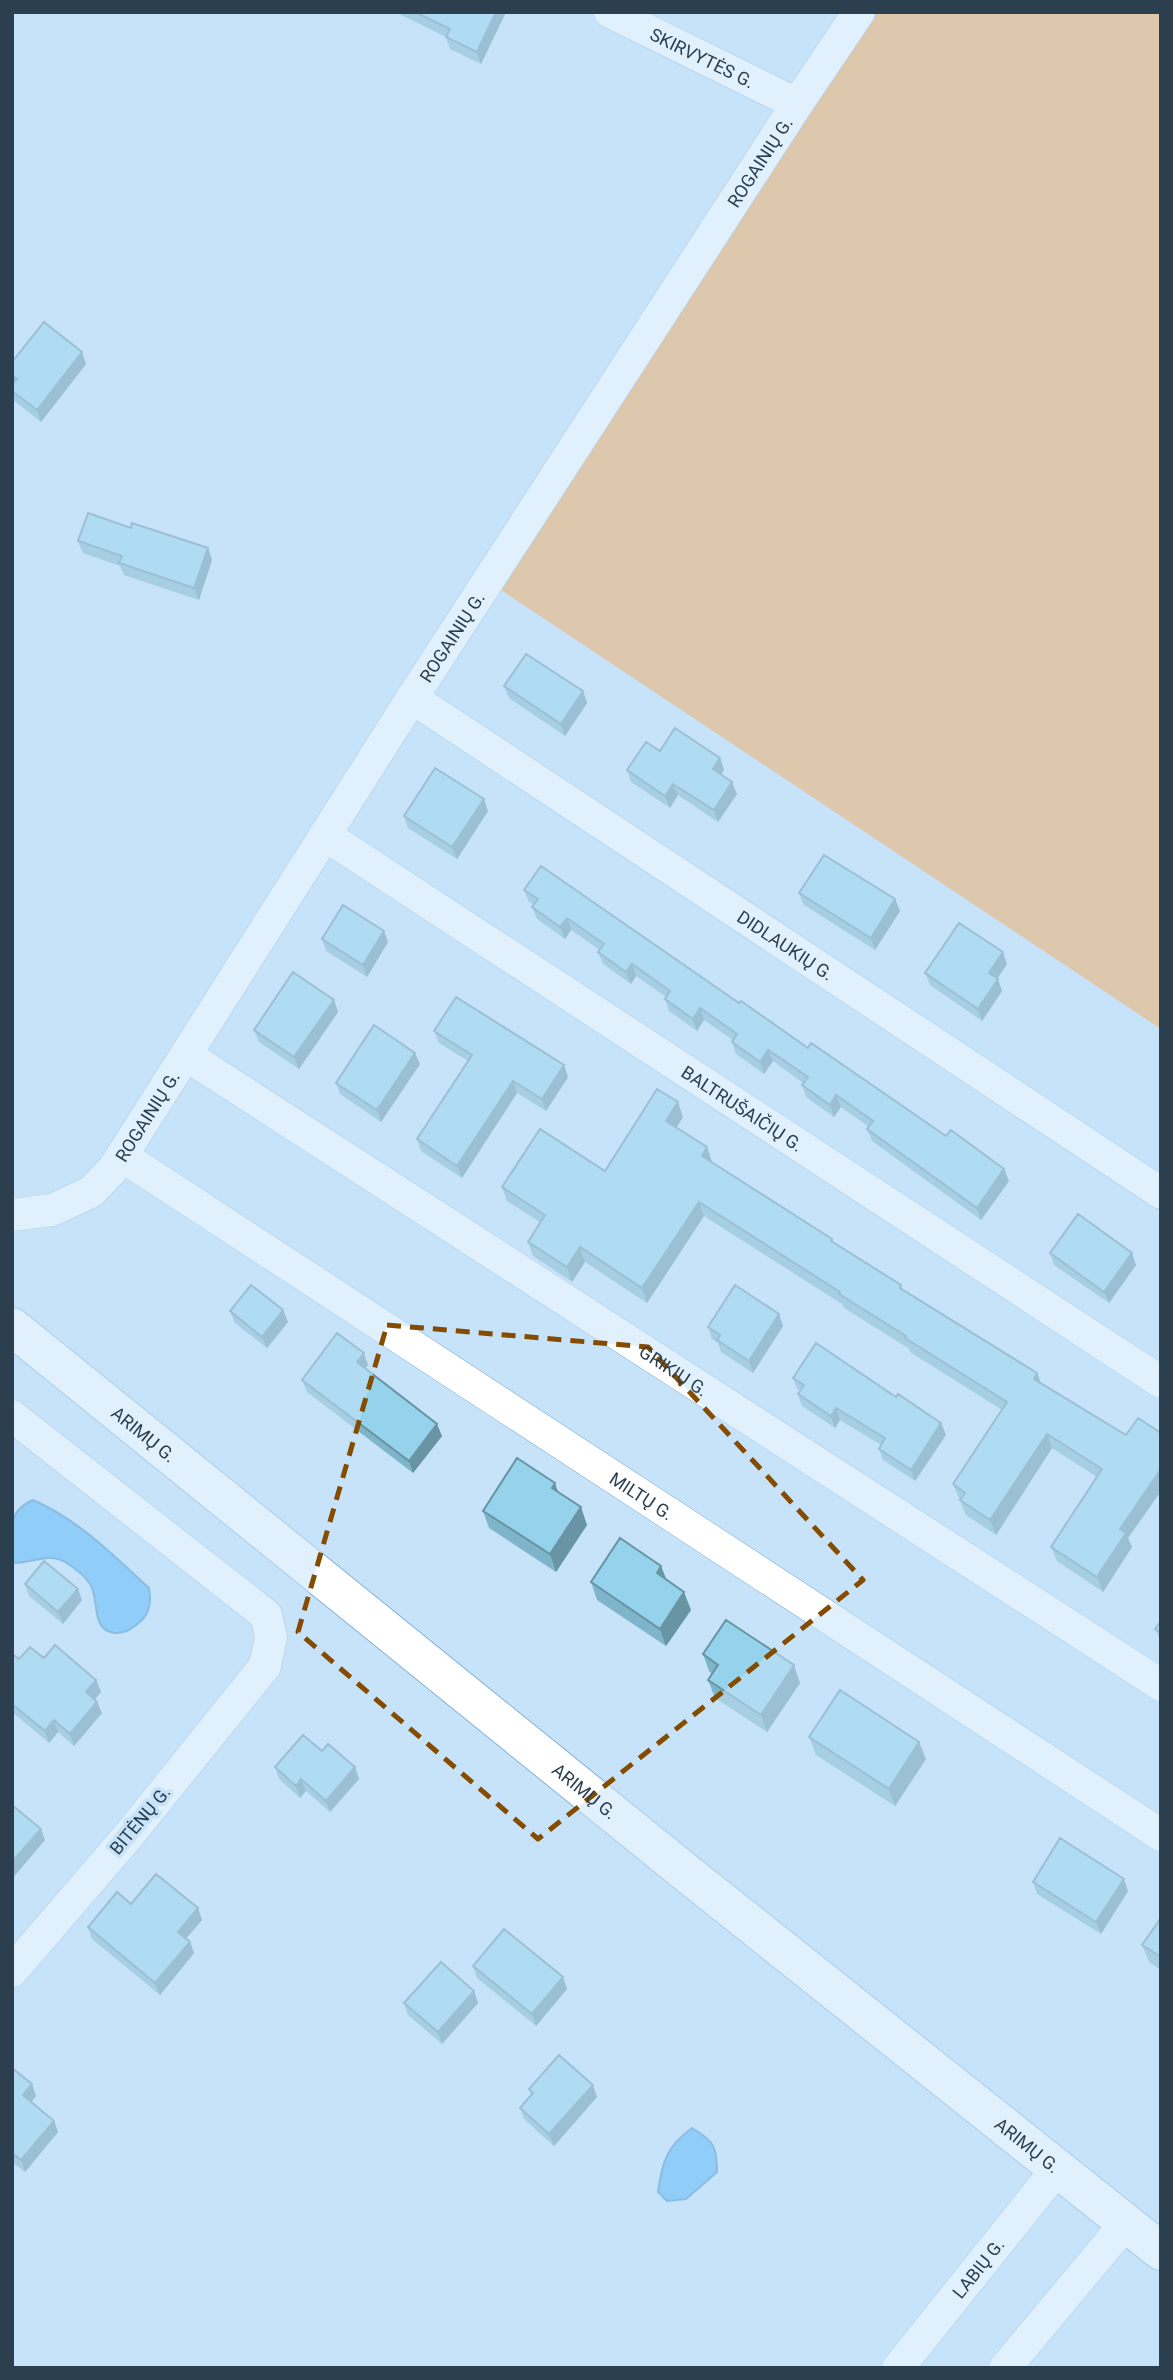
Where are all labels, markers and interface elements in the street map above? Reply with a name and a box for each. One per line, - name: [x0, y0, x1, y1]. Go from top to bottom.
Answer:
- street label: SKIRVYTĖS G.: [647, 23, 758, 92]
- street label: ROGAINIŲ G.: [723, 113, 796, 211]
- street label: ROGAINIŲ G.: [415, 588, 489, 686]
- street label: DIDLAUKIŲ G.: [734, 906, 838, 984]
- street label: BALTRUŠAIČIŲ G.: [678, 1061, 807, 1156]
- street label: ROGAINIŲ G.: [110, 1067, 183, 1165]
- street label: GRIKIŲ G.: [636, 1340, 712, 1400]
- street label: ARIMŲ G.: [108, 1402, 181, 1466]
- street label: MILTŲ G.: [606, 1467, 678, 1524]
- street label: ARIMŲ G.: [548, 1758, 621, 1823]
- street label: BITĖNŲ G.: [105, 1782, 175, 1858]
- street label: ARIMŲ G.: [991, 2113, 1064, 2177]
- street label: LABIŲ G.: [948, 2234, 1008, 2302]

